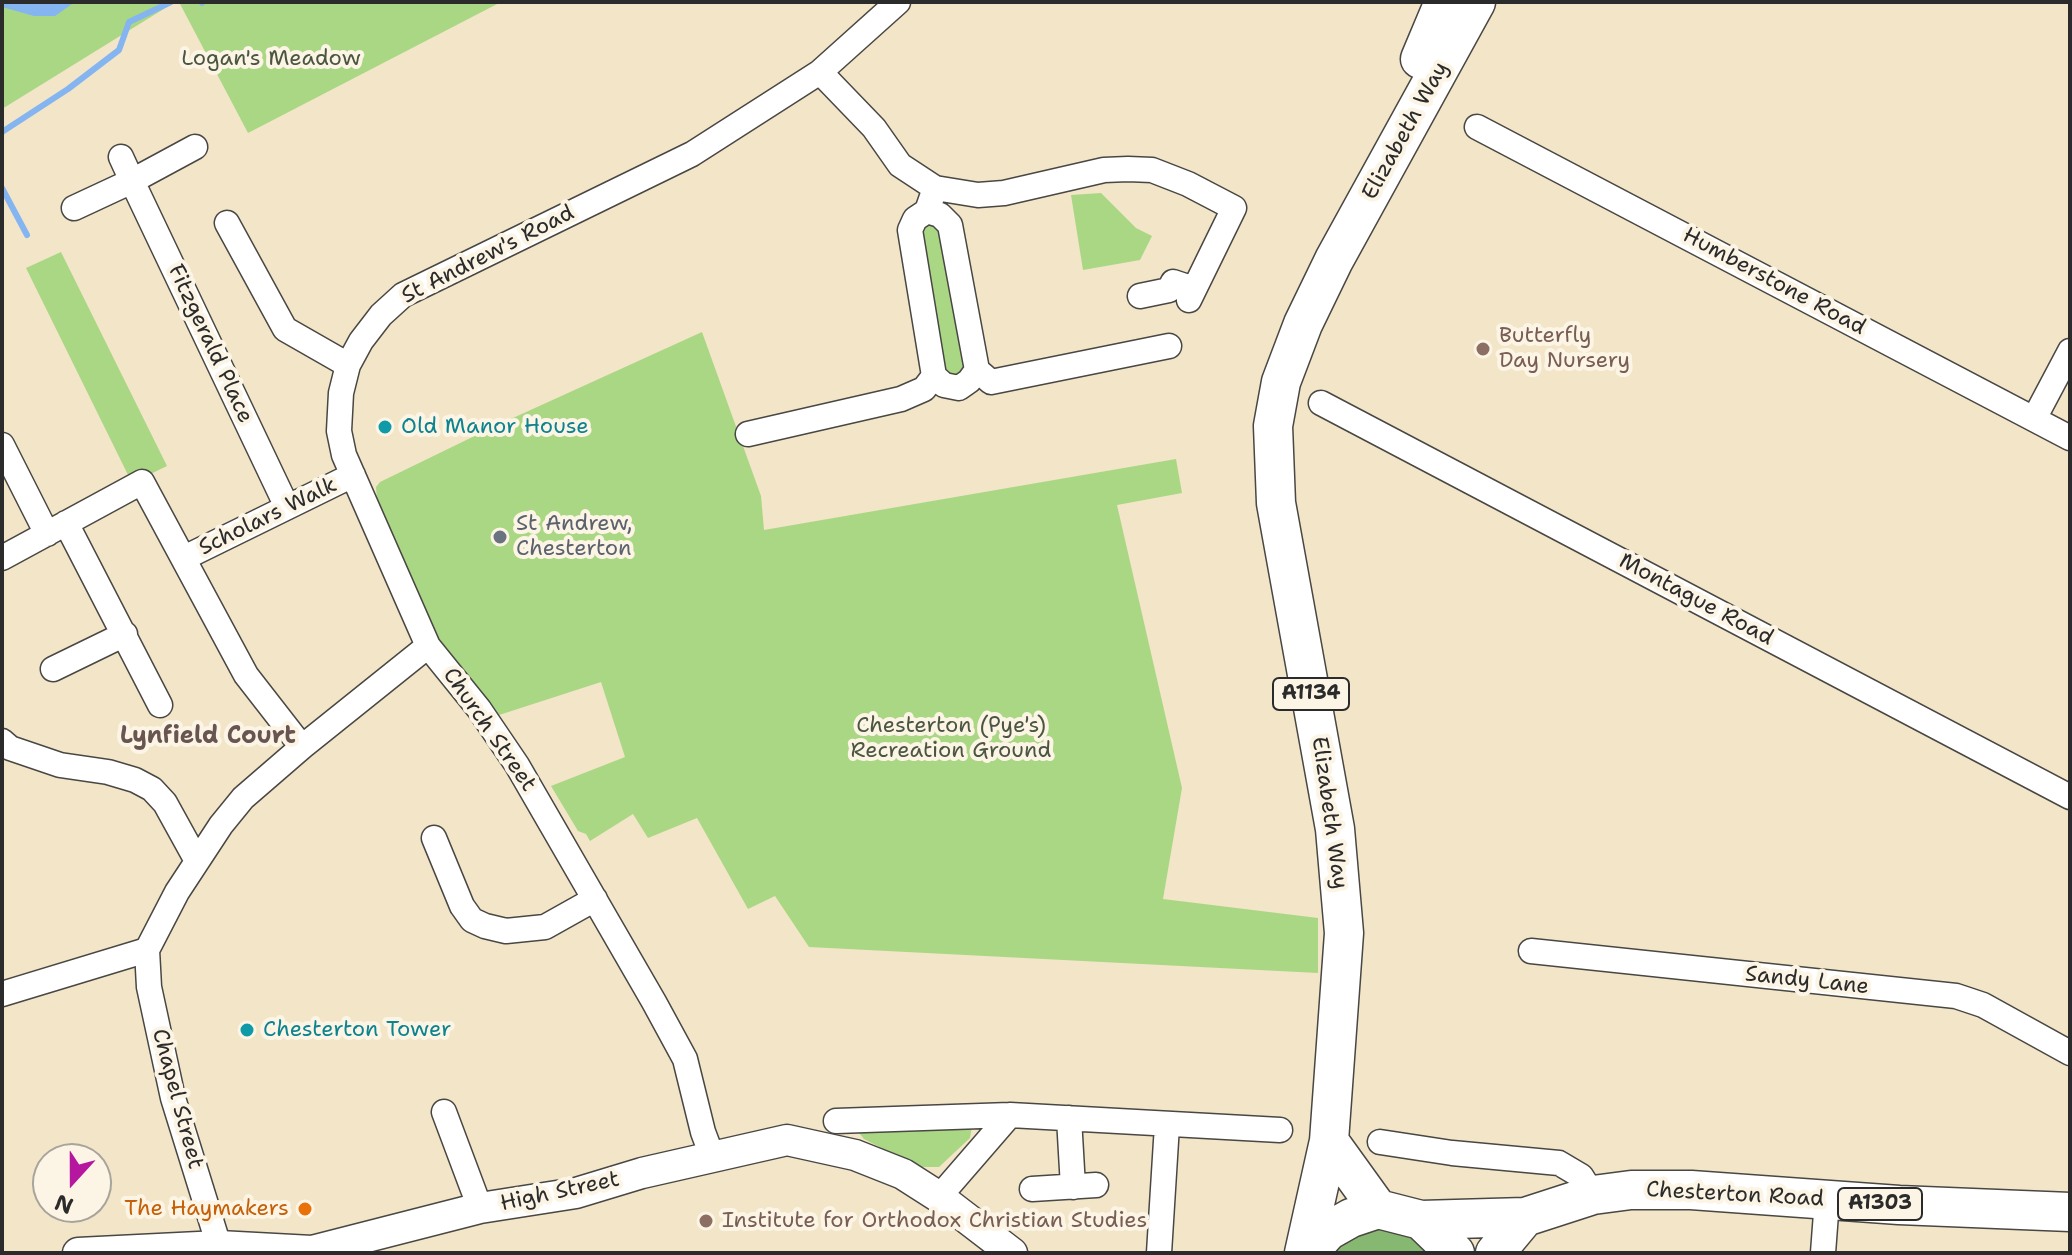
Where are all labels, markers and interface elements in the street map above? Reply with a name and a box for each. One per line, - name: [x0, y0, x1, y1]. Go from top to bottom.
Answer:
- park label: Logan's Meadow: [181, 46, 361, 72]
- street label: Elizabeth Way: [1357, 57, 1455, 205]
- street label: St Andrew's Road: [397, 200, 579, 310]
- street label: Humberstone Road: [1678, 223, 1870, 341]
- street label: Fitzgerald Place: [162, 260, 258, 428]
- place label: Butterfly Day Nursery: [1499, 323, 1630, 374]
- marker: Butterfly Day Nursery: [1474, 340, 1492, 358]
- place label: Old Manor House: [401, 414, 589, 440]
- marker: Old Manor House: [376, 418, 394, 436]
- street label: Scholars Walk: [195, 472, 341, 562]
- place label: St Andrew, Chesterton: [516, 511, 633, 562]
- marker: St Andrew, Chesterton: [491, 528, 509, 546]
- street label: Montague Road: [1614, 548, 1778, 652]
- street label: Church Street: [437, 663, 541, 797]
- road number: A1134: [1273, 678, 1349, 710]
- park label: Chesterton (Pye's) Recreation Ground: [851, 713, 1051, 764]
- district label: Lynfield Court: [120, 723, 296, 751]
- street label: Elizabeth Way: [1305, 735, 1353, 891]
- street label: Sandy Lane: [1744, 961, 1870, 1001]
- place label: Chesterton Tower: [263, 1017, 451, 1043]
- marker: Chesterton Tower: [238, 1021, 256, 1039]
- street label: Chapel Street: [146, 1026, 208, 1172]
- north arrow: [32, 1143, 112, 1223]
- street label: High Street: [498, 1166, 622, 1218]
- street label: Chesterton Road: [1645, 1177, 1825, 1213]
- text: N: [51, 1187, 77, 1221]
- road number: A1303: [1838, 1188, 1922, 1220]
- place label: The Haymakers: [124, 1196, 289, 1222]
- marker: The Haymakers: [296, 1200, 314, 1218]
- place label: Institute for Orthodox Christian Studies: [722, 1208, 1147, 1234]
- marker: Institute for Orthodox Christian Studies: [697, 1212, 715, 1230]

